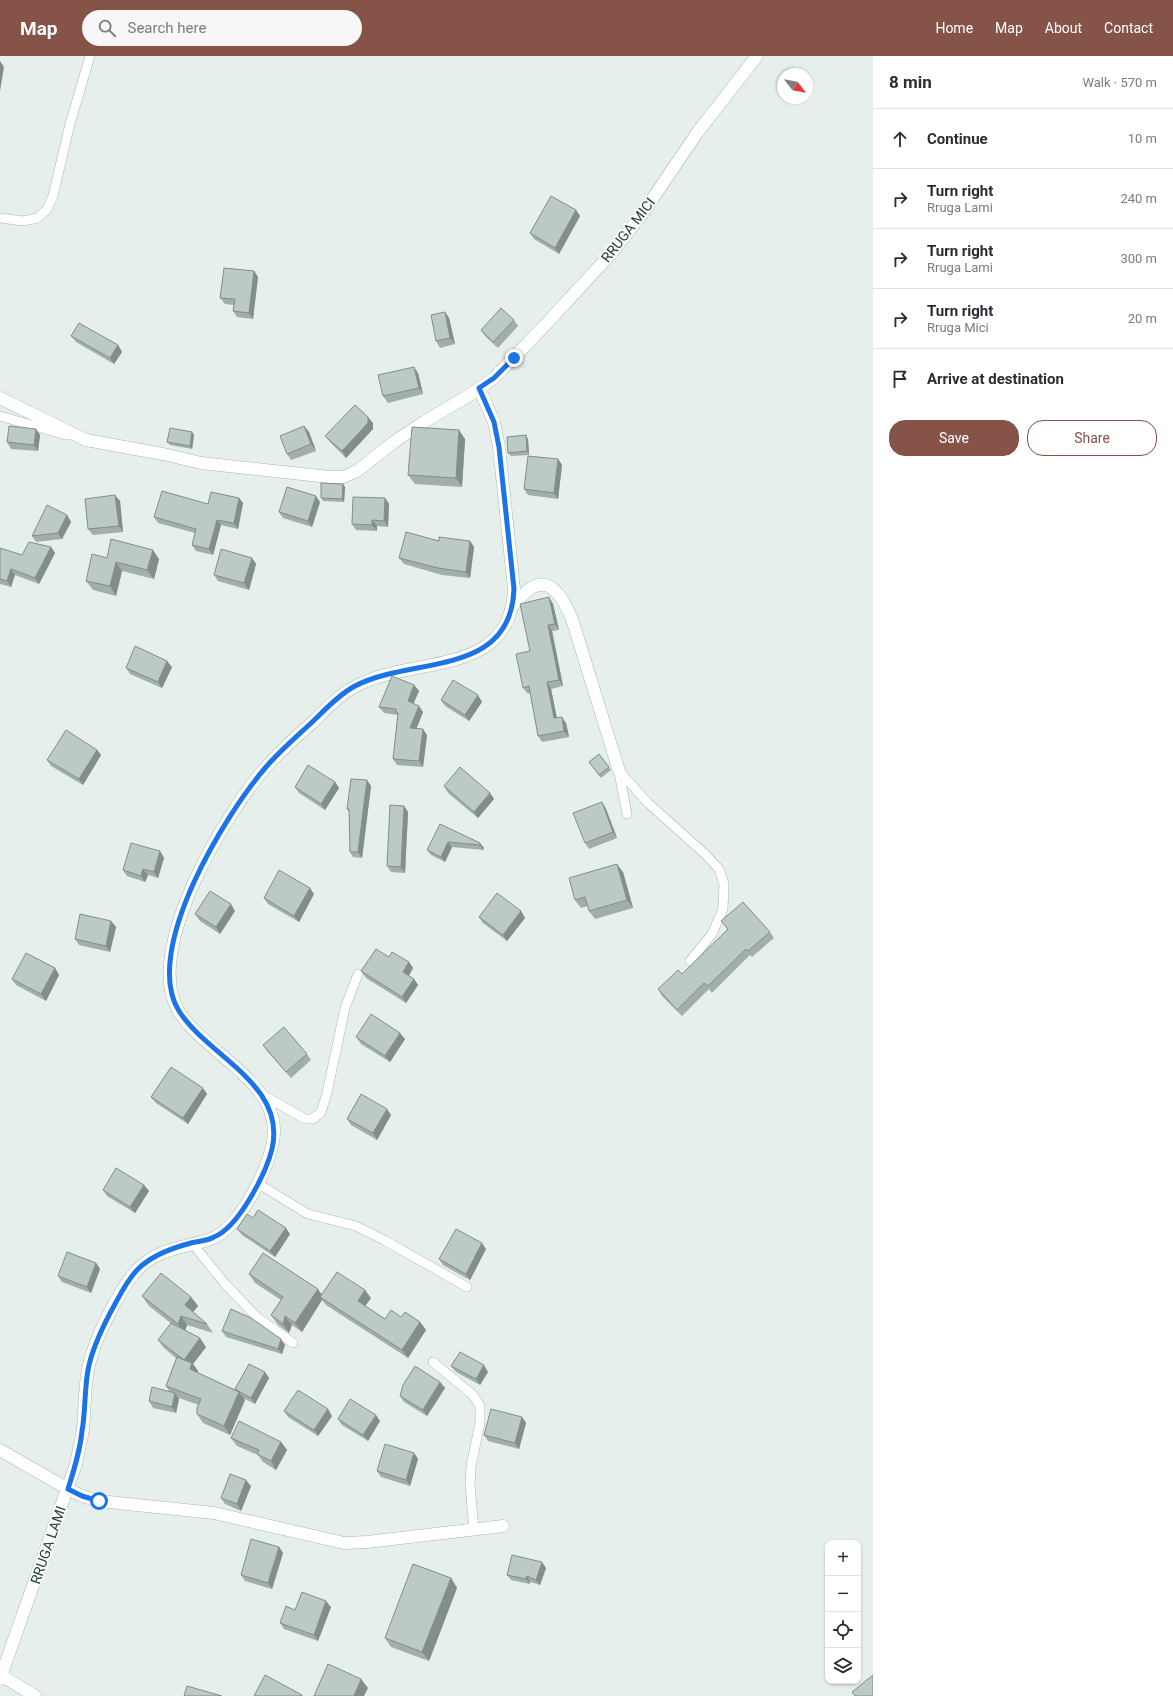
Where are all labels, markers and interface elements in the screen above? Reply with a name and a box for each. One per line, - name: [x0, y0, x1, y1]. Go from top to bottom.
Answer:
- search box: [82, 10, 362, 46]
- text: Map: [20, 17, 58, 40]
- icon: search: [96, 17, 118, 39]
- text: Search here: [128, 19, 206, 37]
- text: Home: [935, 20, 973, 36]
- text: Map: [995, 20, 1023, 36]
- text: About: [1045, 20, 1082, 36]
- text: Contact: [1104, 20, 1153, 36]
- north arrow: [777, 68, 813, 104]
- text: 8 min: [889, 72, 932, 92]
- text: Walk · 570 m: [1082, 75, 1157, 90]
- icon: ahead: [889, 128, 911, 150]
- text: Continue: [927, 130, 988, 148]
- text: 10 m: [1128, 131, 1157, 146]
- text: Turn right: [927, 182, 993, 200]
- icon: right: [889, 188, 911, 210]
- text: 240 m: [1120, 191, 1157, 206]
- street label: RRUGA MICI: [598, 195, 658, 265]
- text: Rruga Lami: [927, 200, 993, 215]
- text: Turn right: [927, 242, 993, 260]
- icon: right: [889, 248, 911, 270]
- text: 300 m: [1120, 251, 1157, 266]
- text: Rruga Lami: [927, 260, 993, 275]
- text: Turn right: [927, 302, 993, 320]
- icon: right: [889, 308, 911, 330]
- text: 20 m: [1128, 311, 1157, 326]
- text: Rruga Mici: [927, 320, 989, 335]
- route end: [505, 349, 523, 367]
- icon: arrive: [889, 368, 911, 390]
- text: Arrive at destination: [927, 370, 1064, 388]
- button: Save: [889, 420, 1019, 456]
- button: Share: [1027, 420, 1157, 456]
- route start: [90, 1492, 108, 1510]
- street label: RRUGA LAMI: [27, 1504, 69, 1586]
- map controls: [825, 1540, 861, 1684]
- button: +: [825, 1540, 861, 1576]
- button: −: [825, 1576, 861, 1612]
- button: locate: [825, 1612, 861, 1648]
- button: layers: [825, 1648, 861, 1684]

